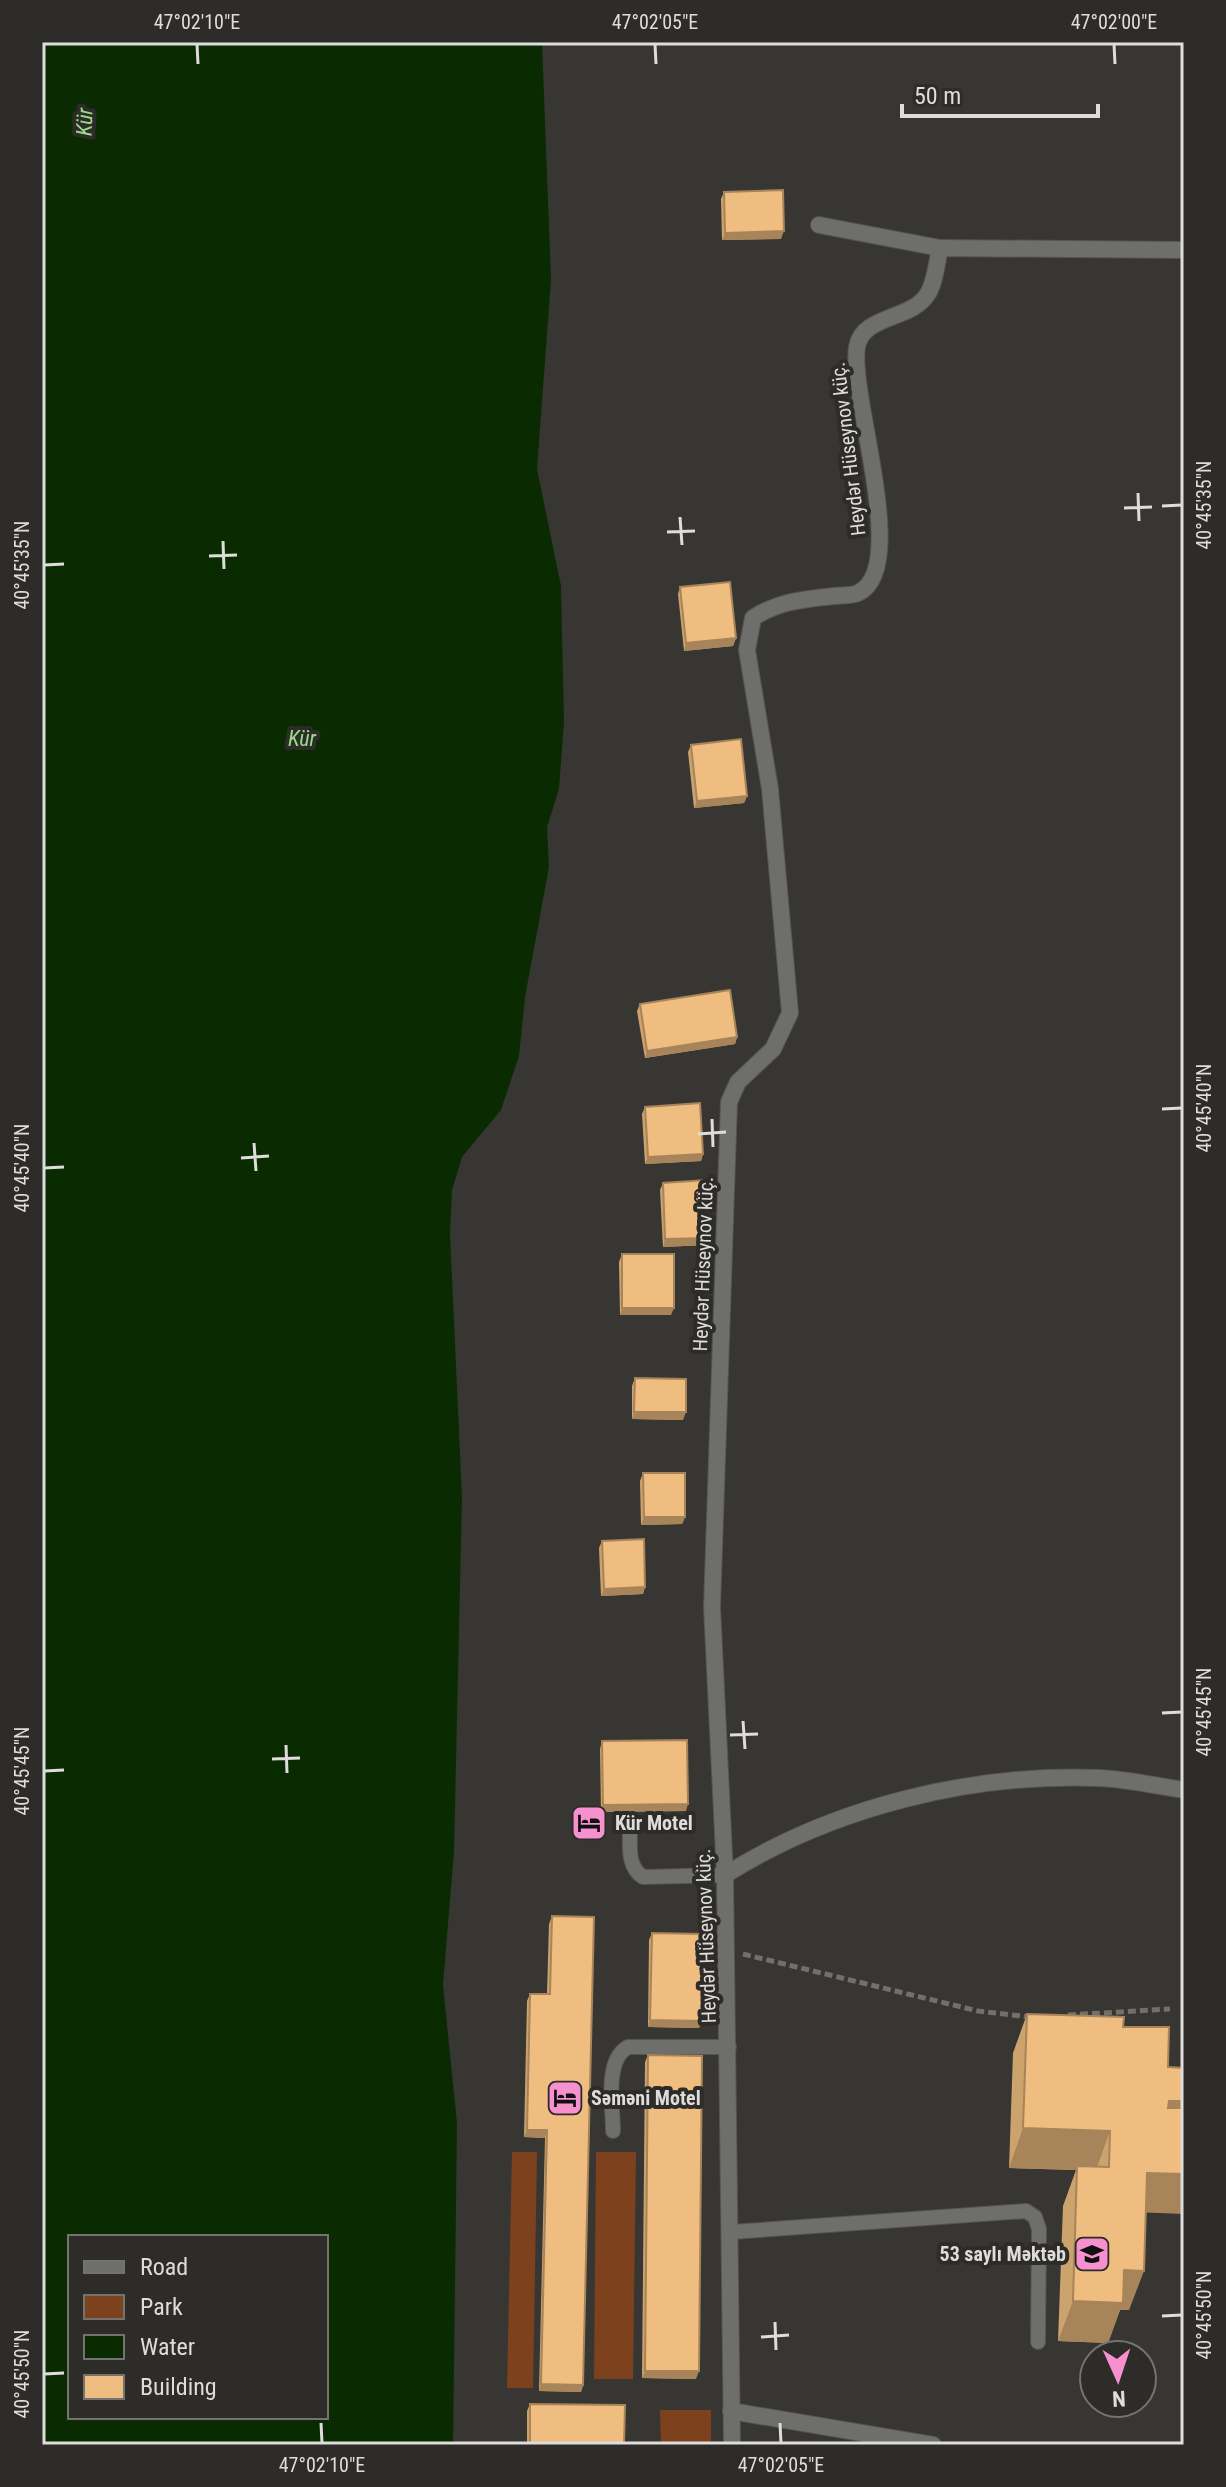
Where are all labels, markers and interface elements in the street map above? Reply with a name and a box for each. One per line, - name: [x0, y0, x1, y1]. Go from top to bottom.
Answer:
- text: 47°02'10"E: [154, 10, 240, 34]
- text: 47°02'05"E: [612, 10, 698, 34]
- text: 47°02'00"E: [1071, 10, 1157, 34]
- scale bar: [902, 68, 1098, 118]
- text: 50 m: [914, 82, 961, 110]
- water label: Kür: [72, 107, 98, 137]
- street label: Heydər Hüseynov küç.: [825, 361, 871, 537]
- text: 40°45'35"N: [1192, 460, 1216, 550]
- text: 40°45'35"N: [10, 520, 34, 610]
- water label: Kür: [288, 726, 317, 751]
- text: 40°45'40"N: [1192, 1063, 1216, 1153]
- text: 40°45'40"N: [10, 1123, 34, 1213]
- street label: Heydər Hüseynov küç.: [688, 1176, 718, 1352]
- text: 40°45'45"N: [1192, 1667, 1216, 1757]
- text: 40°45'45"N: [10, 1726, 34, 1816]
- hotel icon: Kür Motel: [570, 1804, 608, 1842]
- place label: Kür Motel: [615, 1811, 693, 1835]
- street label: Heydər Hüseynov küç.: [691, 1848, 721, 2024]
- hotel icon: Səməni Motel: [546, 2079, 584, 2117]
- place label: Səməni Motel: [591, 2086, 701, 2110]
- legend: [68, 2235, 328, 2419]
- school or university icon: 53 saylı Məktəb: [1073, 2235, 1111, 2273]
- place label: 53 saylı Məktəb: [940, 2242, 1066, 2266]
- text: Road: [140, 2253, 188, 2281]
- text: 40°45'50"N: [1192, 2270, 1216, 2360]
- text: Park: [140, 2293, 183, 2321]
- text: 40°45'50"N: [10, 2329, 34, 2419]
- text: Water: [140, 2333, 195, 2361]
- north arrow: [1078, 2339, 1158, 2419]
- text: Building: [140, 2373, 217, 2401]
- text: N: [1112, 2386, 1126, 2411]
- text: 47°02'10"E: [279, 2453, 365, 2477]
- text: 47°02'05"E: [738, 2453, 824, 2477]

